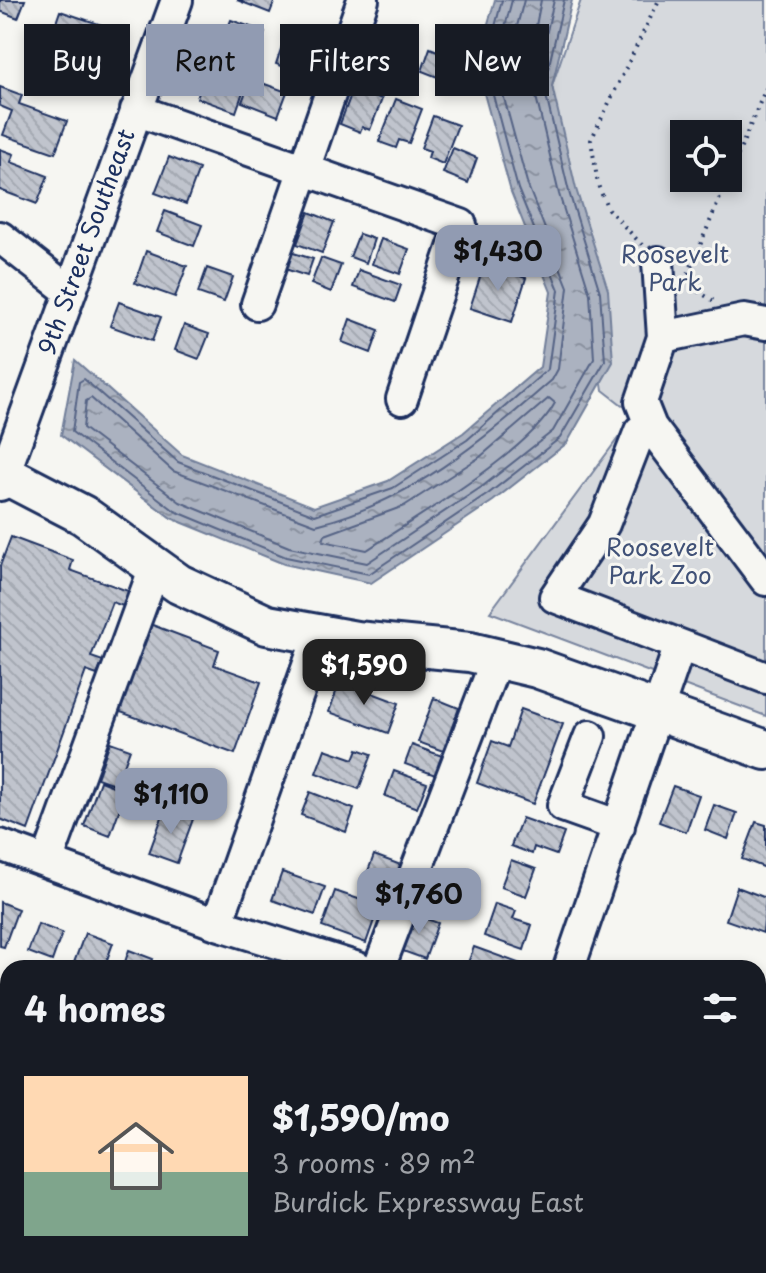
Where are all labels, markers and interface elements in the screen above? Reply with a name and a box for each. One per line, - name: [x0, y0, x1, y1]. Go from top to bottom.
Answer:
- chip: Buy: [24, 24, 130, 96]
- chip: Rent: [146, 24, 264, 96]
- chip: Filters: [280, 24, 419, 96]
- chip: New: [435, 24, 549, 96]
- map controls: [670, 120, 742, 192]
- button: locate: [670, 120, 742, 192]
- street label: 9th Street Southeast: [28, 124, 143, 359]
- pin: $1,430: [433, 225, 563, 293]
- text: $1,430: [453, 231, 543, 270]
- park label: Roosevelt Park: [621, 235, 729, 299]
- park label: Roosevelt Park Zoo: [606, 528, 714, 592]
- pin: $1,590: [299, 639, 429, 707]
- text: $1,590: [321, 645, 407, 684]
- pin: $1,110: [106, 768, 236, 836]
- text: $1,110: [133, 774, 209, 813]
- pin: $1,760: [354, 868, 484, 936]
- text: $1,760: [375, 874, 463, 913]
- text: 4 homes: [24, 982, 166, 1034]
- icon: filters: [698, 986, 742, 1030]
- text: $1,590/mo: [272, 1091, 449, 1143]
- icon: home: [88, 1108, 184, 1204]
- text: 3 rooms · 89 m²: [272, 1143, 476, 1182]
- text: Burdick Expressway East: [272, 1182, 584, 1221]

